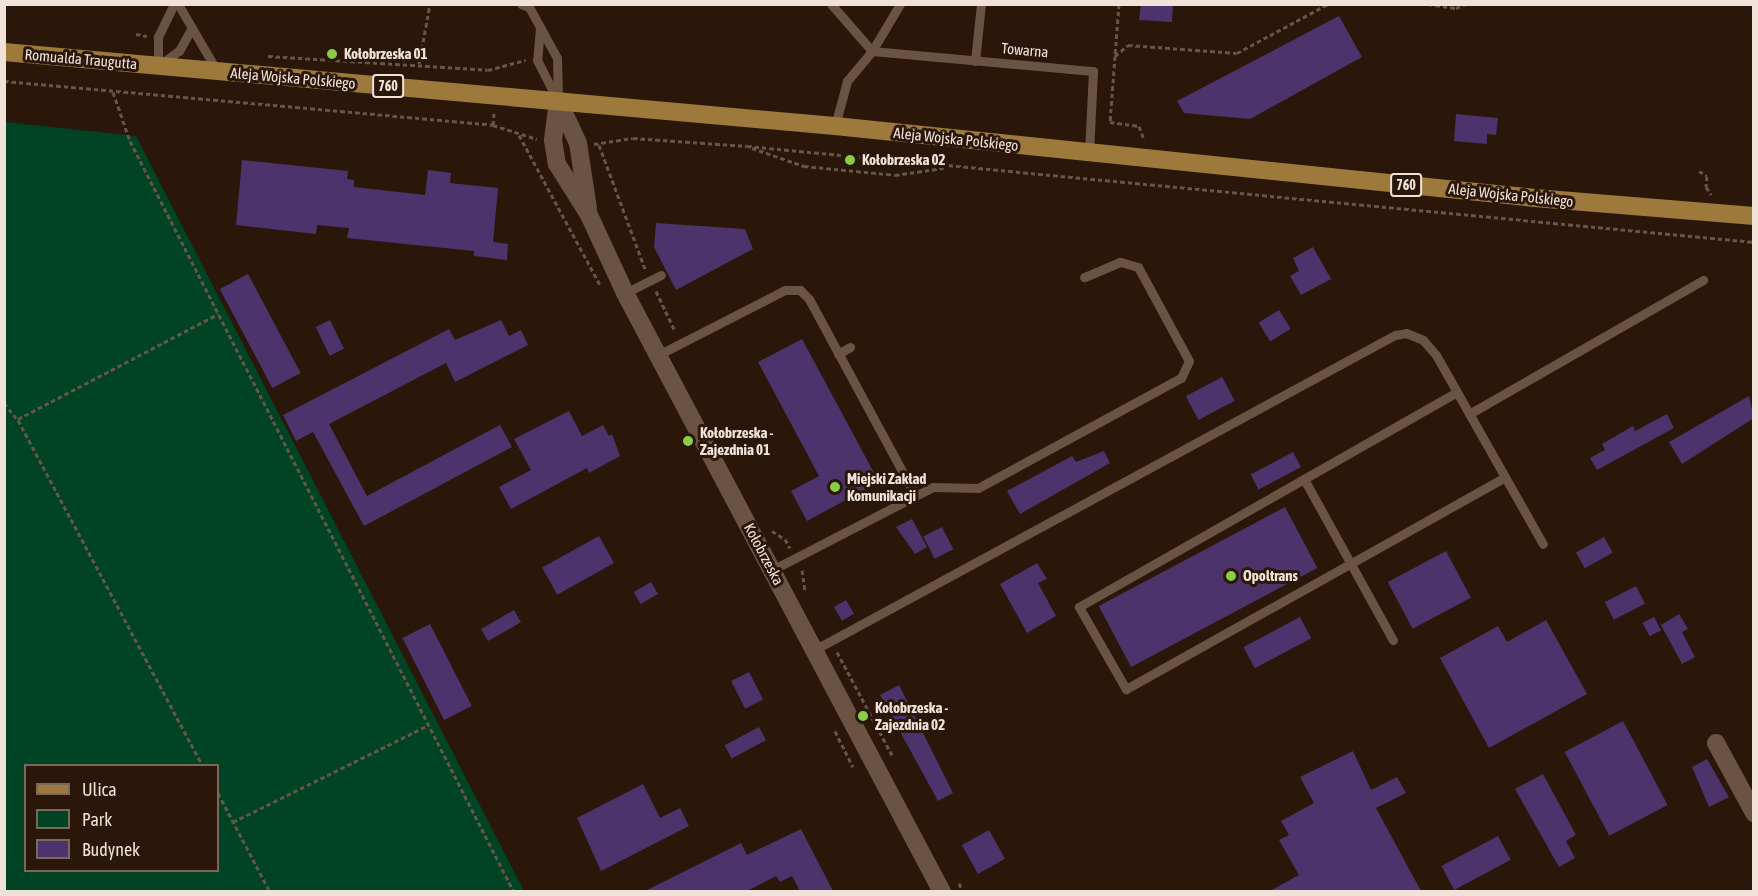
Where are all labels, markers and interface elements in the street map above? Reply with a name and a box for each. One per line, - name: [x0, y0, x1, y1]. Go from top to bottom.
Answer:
- street label: Towarna: [1001, 39, 1049, 61]
- street label: Romualda Traugutta: [24, 45, 138, 73]
- place label: Kołobrzeska 01: [344, 45, 428, 63]
- marker: Kołobrzeska 01: [325, 47, 339, 61]
- street label: Aleja Wojska Polskiego: [230, 64, 356, 92]
- road number: 760: [372, 75, 404, 97]
- street label: Aleja Wojska Polskiego: [893, 123, 1019, 155]
- place label: Kołobrzeska 02: [862, 151, 946, 169]
- marker: Kołobrzeska 02: [843, 153, 857, 167]
- road number: 760: [1390, 174, 1422, 196]
- street label: Aleja Wojska Polskiego: [1448, 179, 1574, 211]
- place label: Kołobrzeska - Zajezdnia 01: [700, 423, 773, 458]
- marker: Kołobrzeska - Zajezdnia 01: [681, 434, 695, 448]
- place label: Miejski Zakład Komunikacji: [847, 469, 926, 504]
- marker: Miejski Zakład Komunikacji: [828, 480, 842, 494]
- street label: Kołobrzeska: [740, 520, 788, 588]
- place label: Opoltrans: [1243, 567, 1298, 585]
- marker: Opoltrans: [1224, 569, 1238, 583]
- place label: Kołobrzeska - Zajezdnia 02: [875, 698, 948, 733]
- marker: Kołobrzeska - Zajezdnia 02: [856, 709, 870, 723]
- legend: [24, 764, 219, 872]
- text: Ulica: [82, 779, 117, 800]
- text: Park: [82, 809, 112, 830]
- text: Budynek: [82, 839, 140, 860]

